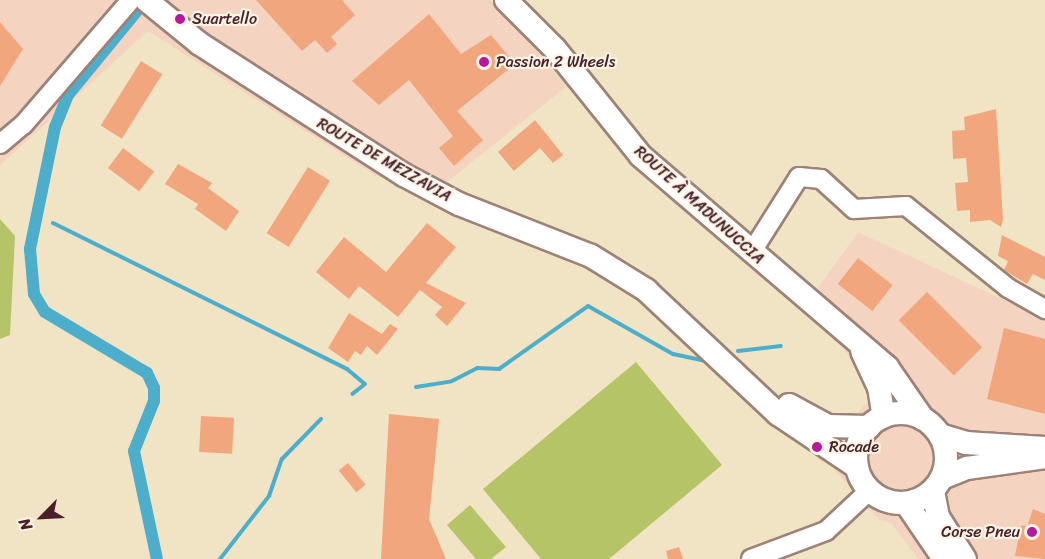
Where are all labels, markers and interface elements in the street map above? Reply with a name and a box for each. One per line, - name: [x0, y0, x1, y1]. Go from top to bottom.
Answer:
- place label: Suartello: [192, 9, 257, 29]
- marker: Suartello: [173, 12, 187, 26]
- place label: Passion 2 Wheels: [496, 52, 615, 72]
- marker: Passion 2 Wheels: [477, 55, 491, 69]
- street label: ROUTE DE MEZZAVIA: [314, 114, 454, 206]
- street label: ROUTE À MADUNUCCIA: [630, 142, 768, 268]
- place label: Rocade: [829, 437, 879, 457]
- marker: Rocade: [810, 440, 824, 454]
- north arrow: [12, 487, 72, 547]
- text: N: [10, 514, 41, 535]
- place label: Corse Pneu: [940, 522, 1020, 542]
- marker: Corse Pneu: [1025, 525, 1039, 539]

